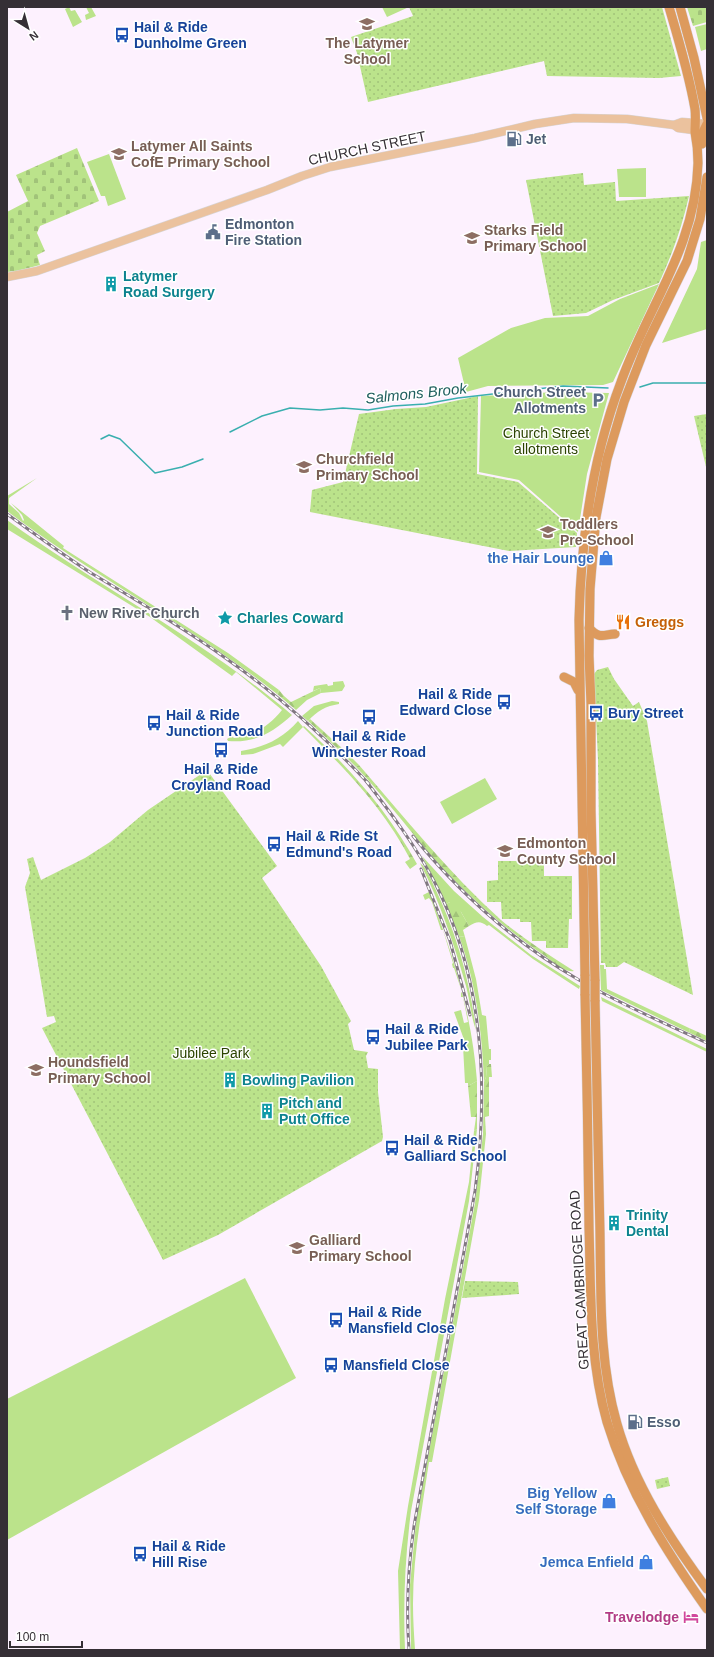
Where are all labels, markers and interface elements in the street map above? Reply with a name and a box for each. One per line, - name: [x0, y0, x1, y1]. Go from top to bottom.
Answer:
- north arrow: [8, 8, 48, 48]
- school or university icon: The Latymer School: [358, 15, 376, 33]
- place label: Hail & Ride Dunholme Green: [134, 19, 247, 51]
- bus stop icon: Hail & Ride Dunholme Green: [113, 26, 131, 44]
- text: N: [27, 29, 41, 43]
- place label: The Latymer School: [325, 35, 409, 67]
- street label: CHURCH STREET: [307, 128, 428, 168]
- fuel station icon: Jet: [505, 130, 523, 148]
- place label: Jet: [526, 131, 547, 147]
- place label: Latymer All Saints CofE Primary School: [131, 138, 270, 170]
- school or university icon: Latymer All Saints CofE Primary School: [110, 145, 128, 163]
- place label: Edmonton Fire Station: [225, 216, 302, 248]
- place label: Starks Field Primary School: [484, 222, 587, 254]
- public building icon: Edmonton Fire Station: [204, 223, 222, 241]
- school or university icon: Starks Field Primary School: [463, 229, 481, 247]
- place label: Latymer Road Surgery: [123, 268, 215, 300]
- building icon: Latymer Road Surgery: [102, 275, 120, 293]
- water label: Salmons Brook: [365, 379, 469, 407]
- place label: Church Street Allotments: [493, 384, 586, 416]
- parking icon: Church Street Allotments: [589, 391, 607, 409]
- park label: Church Street allotments: [503, 425, 589, 457]
- place label: Churchfield Primary School: [316, 451, 419, 483]
- school or university icon: Churchfield Primary School: [295, 458, 313, 476]
- place label: Toddlers Pre-School: [560, 516, 634, 548]
- school or university icon: Toddlers Pre-School: [539, 523, 557, 541]
- shop icon: the Hair Lounge: [597, 549, 615, 567]
- place label: the Hair Lounge: [487, 550, 594, 566]
- church icon: New River Church: [58, 604, 76, 622]
- place label: New River Church: [79, 605, 200, 621]
- place icon: Charles Coward: [216, 609, 234, 627]
- place label: Charles Coward: [237, 610, 344, 626]
- restaurant icon: Greggs: [614, 613, 632, 631]
- place label: Greggs: [635, 614, 684, 630]
- place label: Hail & Ride Edward Close: [399, 686, 492, 718]
- bus stop icon: Hail & Ride Edward Close: [495, 693, 513, 711]
- bus stop icon: Bury Street: [587, 704, 605, 722]
- place label: Bury Street: [608, 705, 684, 721]
- place label: Hail & Ride Junction Road: [166, 707, 263, 739]
- bus stop icon: Hail & Ride Winchester Road: [360, 708, 378, 726]
- bus stop icon: Hail & Ride Junction Road: [145, 714, 163, 732]
- place label: Hail & Ride Winchester Road: [312, 728, 426, 760]
- bus stop icon: Hail & Ride Croyland Road: [212, 741, 230, 759]
- place label: Hail & Ride Croyland Road: [171, 761, 271, 793]
- place label: Hail & Ride St Edmund's Road: [286, 828, 392, 860]
- bus stop icon: Hail & Ride St Edmund's Road: [265, 835, 283, 853]
- place label: Edmonton County School: [517, 835, 616, 867]
- school or university icon: Edmonton County School: [496, 842, 514, 860]
- place label: Hail & Ride Jubilee Park: [385, 1021, 468, 1053]
- bus stop icon: Hail & Ride Jubilee Park: [364, 1028, 382, 1046]
- park label: Jubilee Park: [172, 1045, 251, 1061]
- place label: Houndsfield Primary School: [48, 1054, 151, 1086]
- school or university icon: Houndsfield Primary School: [27, 1061, 45, 1079]
- building icon: Bowling Pavilion: [221, 1071, 239, 1089]
- place label: Bowling Pavilion: [242, 1072, 354, 1088]
- place label: Pitch and Putt Office: [279, 1095, 350, 1127]
- building icon: Pitch and Putt Office: [258, 1102, 276, 1120]
- place label: Hail & Ride Galliard School: [404, 1132, 507, 1164]
- bus stop icon: Hail & Ride Galliard School: [383, 1139, 401, 1157]
- street label: GREAT CAMBRIDGE ROAD: [566, 1190, 592, 1370]
- place label: Trinity Dental: [626, 1207, 669, 1239]
- building icon: Trinity Dental: [605, 1214, 623, 1232]
- place label: Galliard Primary School: [309, 1232, 412, 1264]
- school or university icon: Galliard Primary School: [288, 1239, 306, 1257]
- place label: Hail & Ride Mansfield Close: [348, 1304, 455, 1336]
- bus stop icon: Hail & Ride Mansfield Close: [327, 1311, 345, 1329]
- bus stop icon: Mansfield Close: [322, 1356, 340, 1374]
- place label: Mansfield Close: [343, 1357, 450, 1373]
- fuel station icon: Esso: [626, 1413, 644, 1431]
- place label: Esso: [647, 1414, 680, 1430]
- place label: Big Yellow Self Storage: [515, 1485, 597, 1517]
- shop icon: Big Yellow Self Storage: [600, 1492, 618, 1510]
- place label: Hail & Ride Hill Rise: [152, 1538, 226, 1570]
- bus stop icon: Hail & Ride Hill Rise: [131, 1545, 149, 1563]
- shop icon: Jemca Enfield: [637, 1553, 655, 1571]
- place label: Jemca Enfield: [540, 1554, 634, 1570]
- hotel icon: Travelodge: [682, 1608, 700, 1626]
- place label: Travelodge: [605, 1609, 679, 1625]
- scale bar: [10, 1623, 82, 1649]
- text: 100 m: [16, 1630, 49, 1644]

